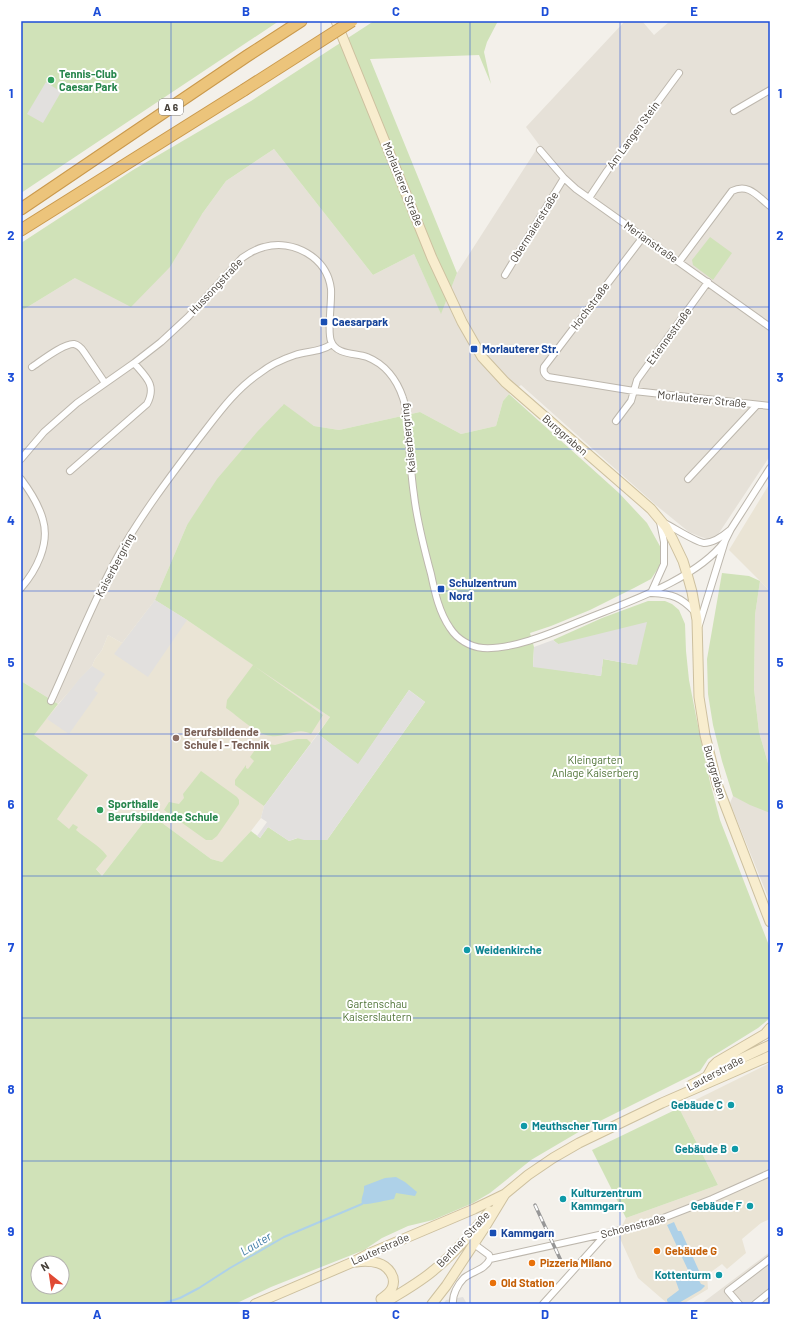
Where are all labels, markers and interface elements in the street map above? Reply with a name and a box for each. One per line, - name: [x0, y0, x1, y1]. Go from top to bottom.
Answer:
- text: A: [93, 3, 102, 19]
- text: B: [242, 3, 250, 19]
- text: C: [392, 3, 400, 19]
- text: D: [541, 3, 549, 19]
- text: E: [690, 3, 698, 19]
- place label: Tennis-Club Caesar Park: [59, 67, 118, 93]
- marker: Tennis-Club Caesar Park: [46, 75, 56, 85]
- text: 1: [9, 85, 13, 101]
- text: 1: [778, 85, 782, 101]
- street label: Am Langen Stein: [604, 98, 662, 171]
- road number: A 6: [159, 99, 183, 115]
- street label: Morlauterer Straße: [381, 140, 426, 228]
- street label: Obermaierstraße: [507, 189, 561, 264]
- street label: Merianstraße: [622, 218, 681, 265]
- text: 2: [7, 227, 15, 243]
- text: 2: [776, 227, 784, 243]
- street label: Hussongstraße: [186, 255, 245, 316]
- street label: Hochstraße: [568, 279, 612, 332]
- street label: Etiennestraße: [643, 304, 694, 367]
- place label: Caesarpark: [332, 315, 388, 328]
- marker: Caesarpark: [319, 317, 329, 327]
- place label: Morlauterer Str.: [482, 342, 559, 355]
- marker: Morlauterer Str.: [469, 344, 479, 354]
- text: 3: [7, 369, 15, 385]
- text: 3: [776, 369, 784, 385]
- street label: Morlauterer Straße: [657, 387, 747, 410]
- street label: Kaiserbergring: [397, 402, 418, 474]
- street label: Burggraben: [540, 411, 591, 458]
- text: 4: [7, 512, 15, 528]
- text: 4: [776, 512, 784, 528]
- street label: Kaiserbergring: [92, 531, 137, 599]
- place label: Schulzentrum Nord: [449, 576, 517, 602]
- marker: Schulzentrum Nord: [436, 584, 446, 594]
- text: 5: [7, 654, 15, 670]
- text: 5: [776, 654, 784, 670]
- place label: Berufsbildende Schule I - Technik: [184, 725, 269, 751]
- marker: Berufsbildende Schule I - Technik: [171, 733, 181, 743]
- street label: Burggraben: [702, 743, 729, 800]
- park label: Kleingarten Anlage Kaiserberg: [552, 753, 638, 779]
- text: 6: [8, 796, 15, 812]
- text: 6: [777, 796, 784, 812]
- place label: Sporthalle Berufsbildende Schule: [108, 797, 218, 823]
- marker: Sporthalle Berufsbildende Schule: [95, 805, 105, 815]
- text: 7: [8, 939, 15, 955]
- text: 7: [777, 939, 784, 955]
- place label: Weidenkirche: [475, 943, 542, 956]
- marker: Weidenkirche: [462, 945, 472, 955]
- park label: Gartenschau Kaiserslautern: [342, 997, 412, 1023]
- street label: Lauterstraße: [684, 1052, 745, 1093]
- text: 8: [7, 1081, 15, 1097]
- text: 8: [776, 1081, 784, 1097]
- place label: Gebäude C: [671, 1098, 723, 1111]
- marker: Gebäude C: [726, 1100, 736, 1110]
- place label: Meuthscher Turm: [532, 1119, 617, 1132]
- marker: Meuthscher Turm: [519, 1121, 529, 1131]
- place label: Gebäude B: [675, 1142, 727, 1155]
- marker: Gebäude B: [730, 1144, 740, 1154]
- place label: Kulturzentrum Kammgarn: [571, 1186, 642, 1212]
- marker: Kulturzentrum Kammgarn: [558, 1194, 568, 1204]
- place label: Gebäude F: [691, 1199, 742, 1212]
- marker: Gebäude F: [745, 1201, 755, 1211]
- street label: Berliner Straße: [433, 1208, 492, 1269]
- street label: Schoenstraße: [599, 1211, 667, 1240]
- text: 9: [8, 1223, 15, 1239]
- text: 9: [777, 1223, 784, 1239]
- place label: Kammgarn: [501, 1226, 554, 1239]
- water label: Lauter: [237, 1228, 274, 1258]
- marker: Kammgarn: [488, 1228, 498, 1238]
- street label: Lauterstraße: [349, 1230, 411, 1267]
- place label: Gebäude G: [665, 1244, 717, 1257]
- marker: Gebäude G: [652, 1246, 662, 1256]
- north arrow: [30, 1255, 70, 1295]
- place label: Pizzeria Milano: [540, 1256, 612, 1269]
- text: N: [38, 1258, 51, 1273]
- marker: Pizzeria Milano: [527, 1258, 537, 1268]
- place label: Kottenturm: [655, 1268, 711, 1281]
- marker: Kottenturm: [714, 1270, 724, 1280]
- place label: Old Station: [501, 1276, 554, 1289]
- marker: Old Station: [488, 1278, 498, 1288]
- text: A: [93, 1306, 102, 1322]
- text: B: [242, 1306, 250, 1322]
- text: C: [392, 1306, 400, 1322]
- text: D: [541, 1306, 549, 1322]
- text: E: [690, 1306, 698, 1322]

